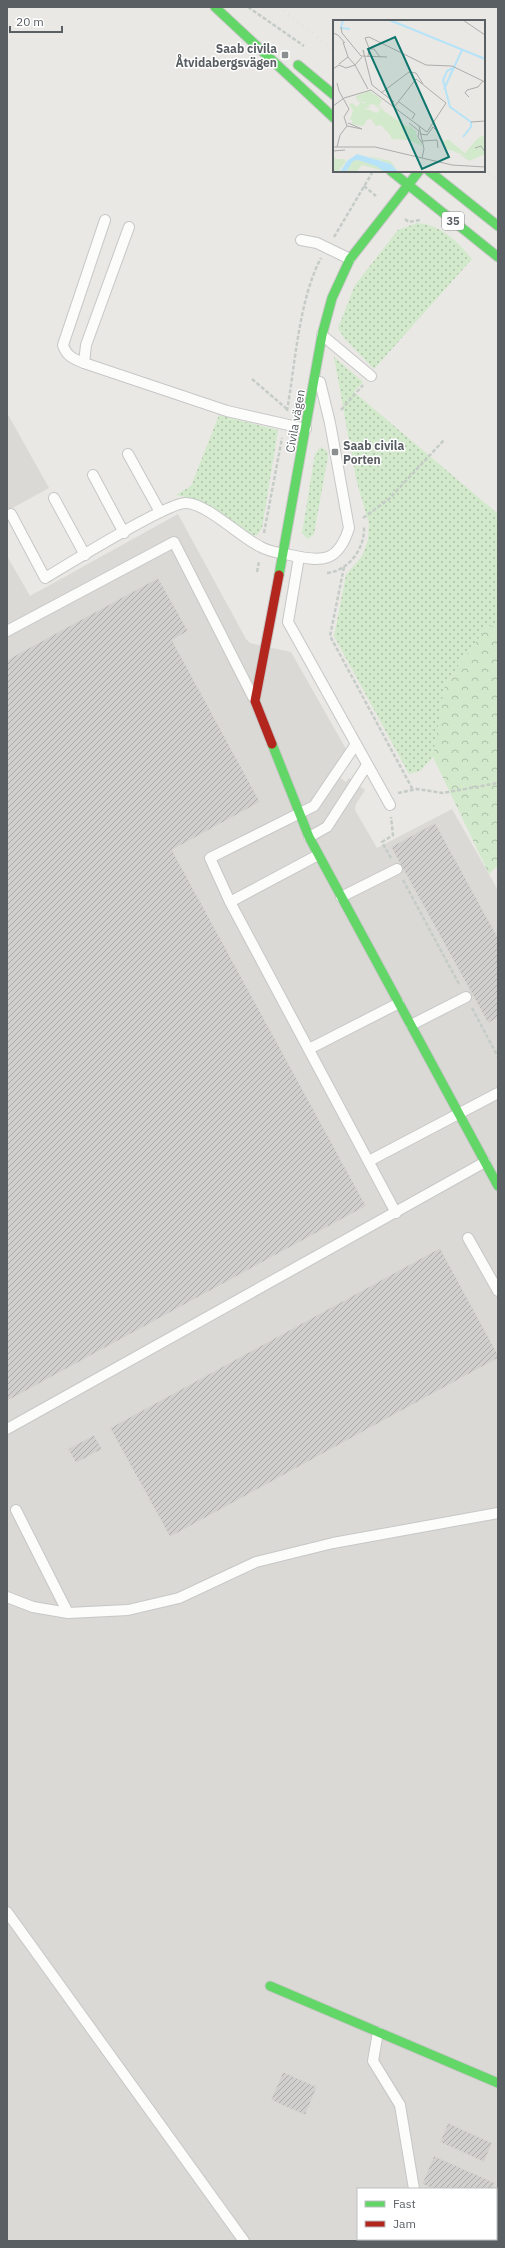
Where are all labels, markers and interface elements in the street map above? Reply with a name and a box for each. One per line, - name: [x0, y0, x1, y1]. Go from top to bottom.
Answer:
- scale bar: [10, 8, 62, 34]
- text: 20 m: [16, 14, 44, 29]
- inset map: [333, 20, 485, 172]
- place label: Saab civila Åtvidabergsvägen: [176, 41, 277, 70]
- marker: Saab civila Åtvidabergsvägen: [280, 50, 290, 60]
- road number: 35: [442, 212, 464, 230]
- street label: Civila vägen: [282, 388, 308, 454]
- place label: Saab civila Porten: [343, 438, 404, 467]
- marker: Saab civila Porten: [330, 447, 340, 457]
- legend: [357, 2188, 497, 2240]
- text: Fast: [393, 2196, 416, 2211]
- text: Jam: [393, 2216, 416, 2231]

